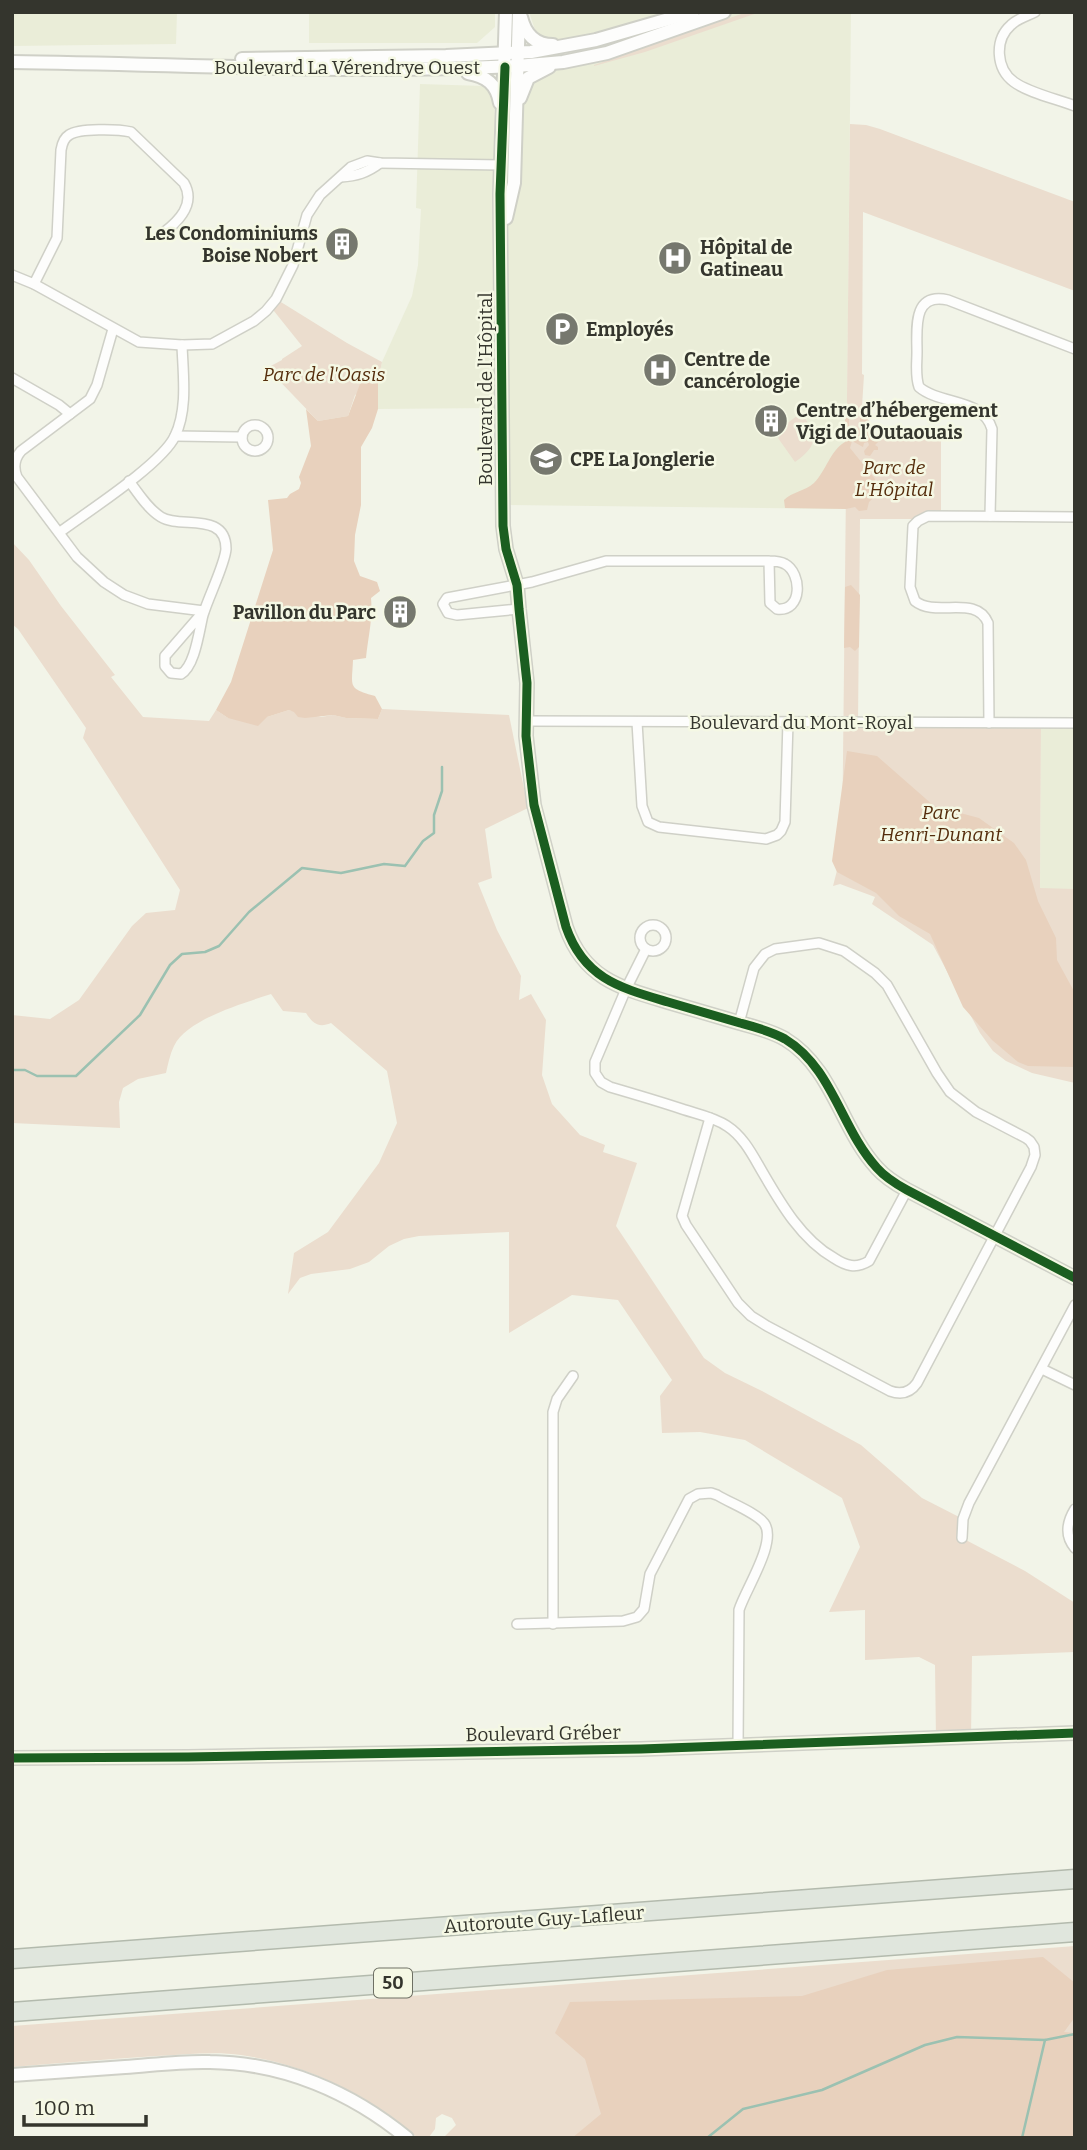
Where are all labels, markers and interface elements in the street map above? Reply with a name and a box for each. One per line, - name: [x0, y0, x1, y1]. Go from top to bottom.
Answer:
- street label: Boulevard La Vérendrye Ouest: [214, 56, 480, 79]
- place label: Les Condominiums Boise Nobert: [145, 222, 318, 267]
- building icon: Les Condominiums Boise Nobert: [323, 225, 361, 263]
- place label: Hôpital de Gatineau: [700, 236, 793, 281]
- hospital icon: Hôpital de Gatineau: [656, 239, 694, 277]
- street label: Boulevard de l'Hôpital: [474, 292, 497, 486]
- parking icon: Employés: [543, 310, 581, 348]
- place label: Employés: [586, 318, 674, 341]
- place label: Centre de cancérologie: [684, 348, 800, 393]
- hospital icon: Centre de cancérologie: [641, 351, 679, 389]
- park label: Parc de l'Oasis: [263, 363, 385, 386]
- place label: Centre d’hébergement Vigi de l’Outaouais: [796, 399, 999, 444]
- building icon: Centre d’hébergement Vigi de l’Outaouais: [752, 402, 790, 440]
- school or university icon: CPE La Jonglerie: [527, 440, 565, 478]
- place label: CPE La Jonglerie: [570, 448, 715, 471]
- park label: Parc de L'Hôpital: [855, 456, 933, 501]
- building icon: Pavillon du Parc: [381, 593, 419, 631]
- place label: Pavillon du Parc: [233, 601, 376, 624]
- street label: Boulevard du Mont-Royal: [689, 711, 913, 734]
- park label: Parc Henri-Dunant: [880, 801, 1002, 846]
- street label: Boulevard Gréber: [465, 1721, 622, 1746]
- street label: Autoroute Guy-Lafleur: [443, 1901, 646, 1938]
- road number: 50: [374, 1968, 412, 1997]
- scale bar: [24, 2084, 147, 2128]
- text: 100 m: [35, 2095, 95, 2121]

